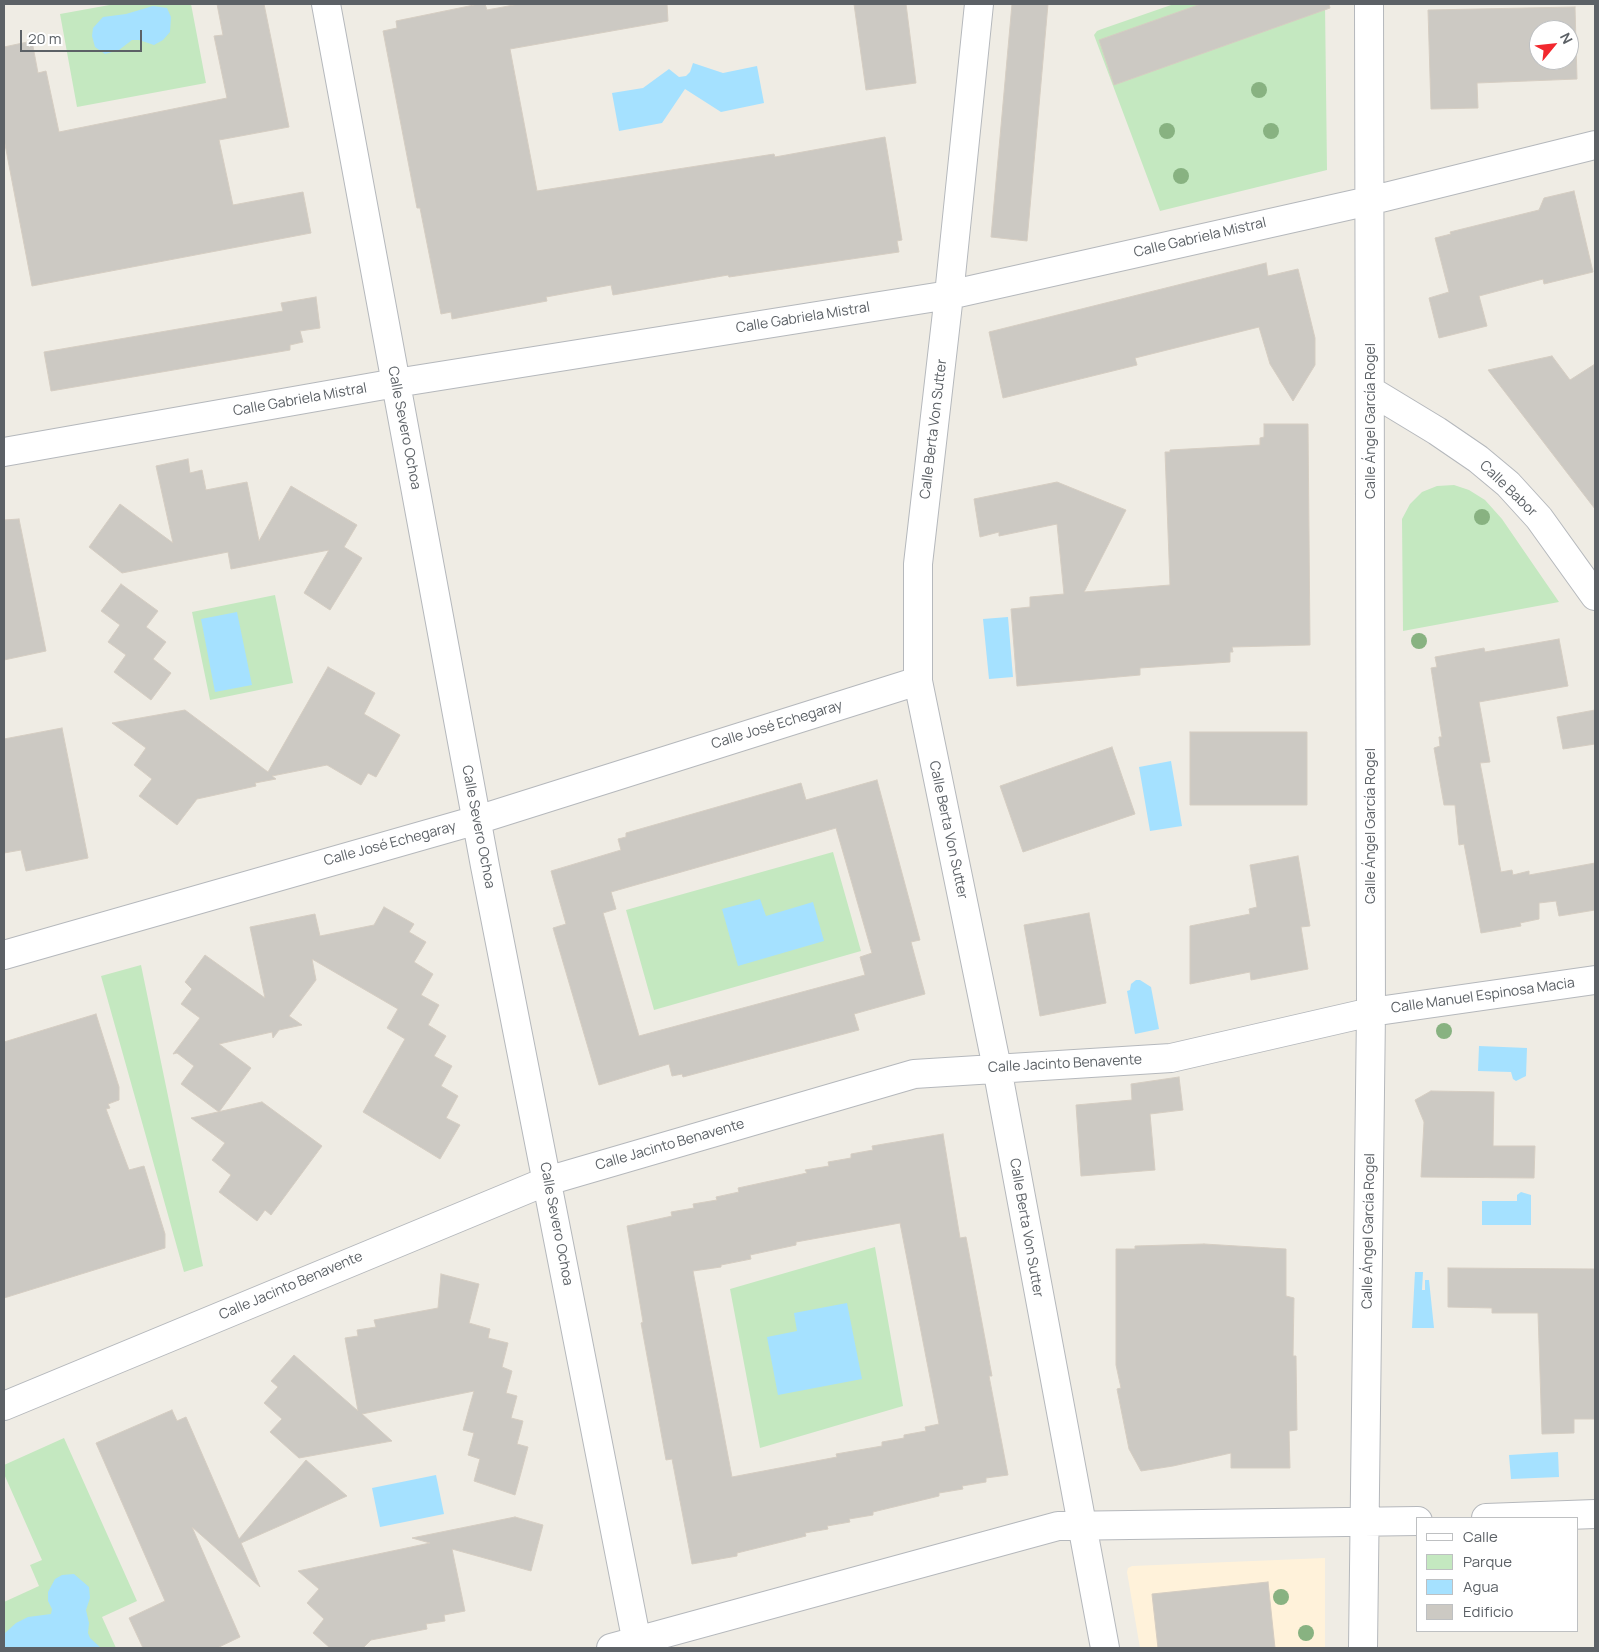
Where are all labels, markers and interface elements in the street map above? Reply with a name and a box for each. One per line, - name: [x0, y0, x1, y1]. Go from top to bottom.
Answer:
- scale bar: [22, 20, 145, 52]
- north arrow: [1529, 20, 1579, 70]
- text: 20 m: [28, 28, 61, 49]
- text: N: [1556, 29, 1578, 47]
- street label: Calle Gabriela Mistral: [1132, 215, 1268, 261]
- street label: Calle Gabriela Mistral: [735, 299, 871, 337]
- street label: Calle Ángel García Rogel: [1363, 343, 1379, 499]
- street label: Calle Berta Von Sutter: [917, 358, 951, 500]
- street label: Calle Severo Ochoa: [384, 365, 424, 491]
- street label: Calle Gabriela Mistral: [232, 380, 368, 420]
- street label: Calle Babor: [1476, 458, 1540, 520]
- street label: Calle José Echegaray: [709, 697, 845, 753]
- street label: Calle Ángel García Rogel: [1363, 748, 1379, 904]
- street label: Calle Berta Von Sutter: [925, 759, 971, 901]
- street label: Calle Severo Ochoa: [458, 764, 498, 890]
- street label: Calle José Echegaray: [322, 818, 458, 870]
- street label: Calle Manuel Espinosa Macia: [1390, 975, 1576, 1017]
- street label: Calle Jacinto Benavente: [988, 1052, 1142, 1076]
- street label: Calle Jacinto Benavente: [594, 1116, 746, 1174]
- street label: Calle Ángel García Rogel: [1359, 1153, 1379, 1309]
- street label: Calle Berta Von Sutter: [1005, 1157, 1047, 1299]
- street label: Calle Severo Ochoa: [536, 1161, 576, 1287]
- street label: Calle Jacinto Benavente: [217, 1248, 365, 1324]
- legend: [1416, 1517, 1579, 1632]
- text: Calle: [1463, 1526, 1498, 1547]
- text: Parque: [1463, 1551, 1512, 1572]
- text: Agua: [1463, 1576, 1499, 1597]
- text: Edificio: [1463, 1601, 1513, 1622]

